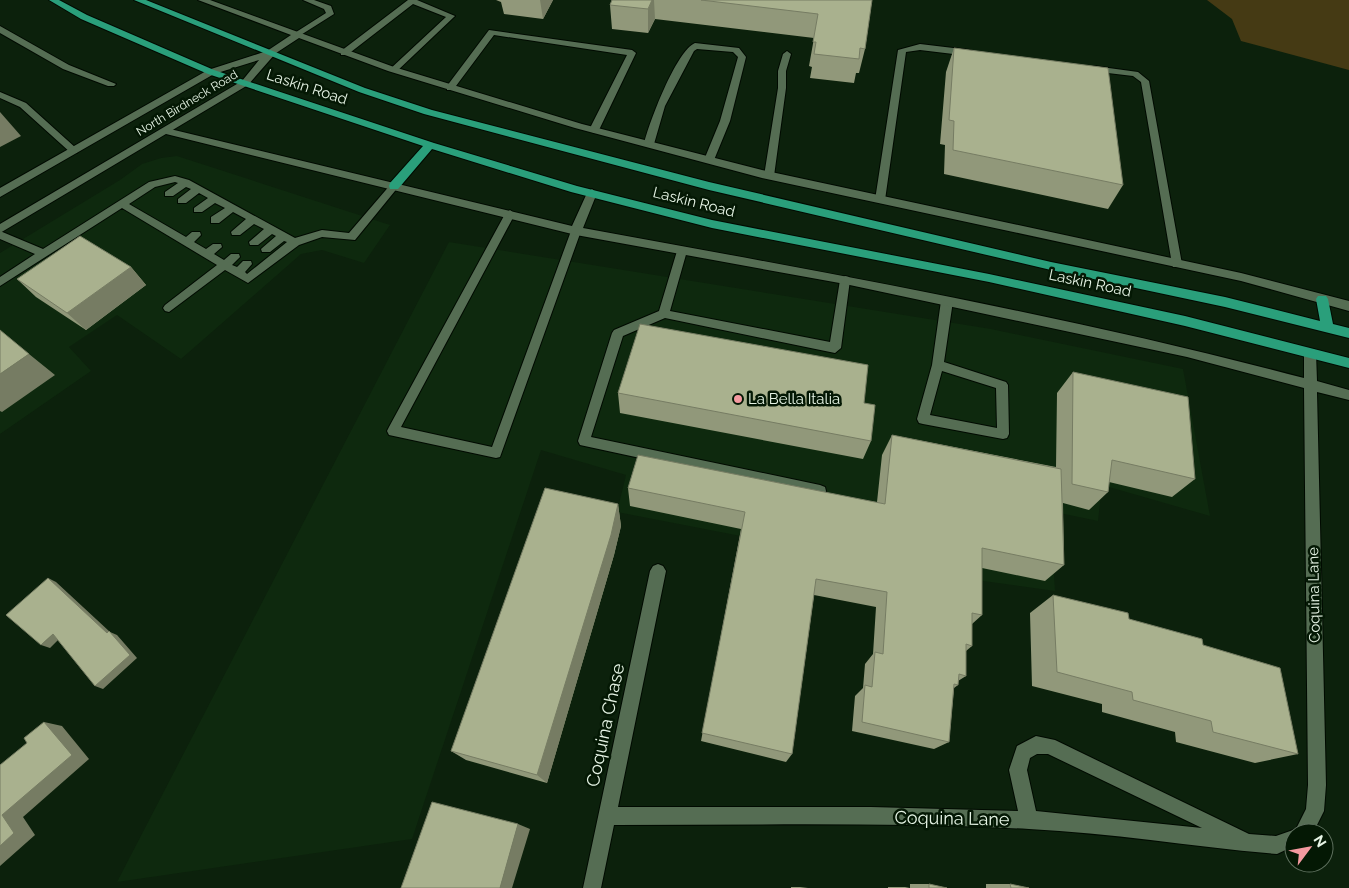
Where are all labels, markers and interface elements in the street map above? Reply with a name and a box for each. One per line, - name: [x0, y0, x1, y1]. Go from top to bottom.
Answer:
- street label: Laskin Road: [264, 65, 350, 109]
- street label: North Birdneck Road: [134, 67, 240, 139]
- street label: Laskin Road: [651, 183, 737, 221]
- street label: Laskin Road: [1047, 265, 1133, 301]
- place label: La Bella Italia: [748, 390, 840, 408]
- marker: La Bella Italia: [732, 393, 744, 405]
- street label: Coquina Lane: [1304, 547, 1324, 643]
- street label: Coquina Chase: [582, 661, 628, 789]
- street label: Coquina Lane: [894, 806, 1010, 830]
- north arrow: [1284, 823, 1334, 873]
- text: N: [1310, 832, 1330, 850]

